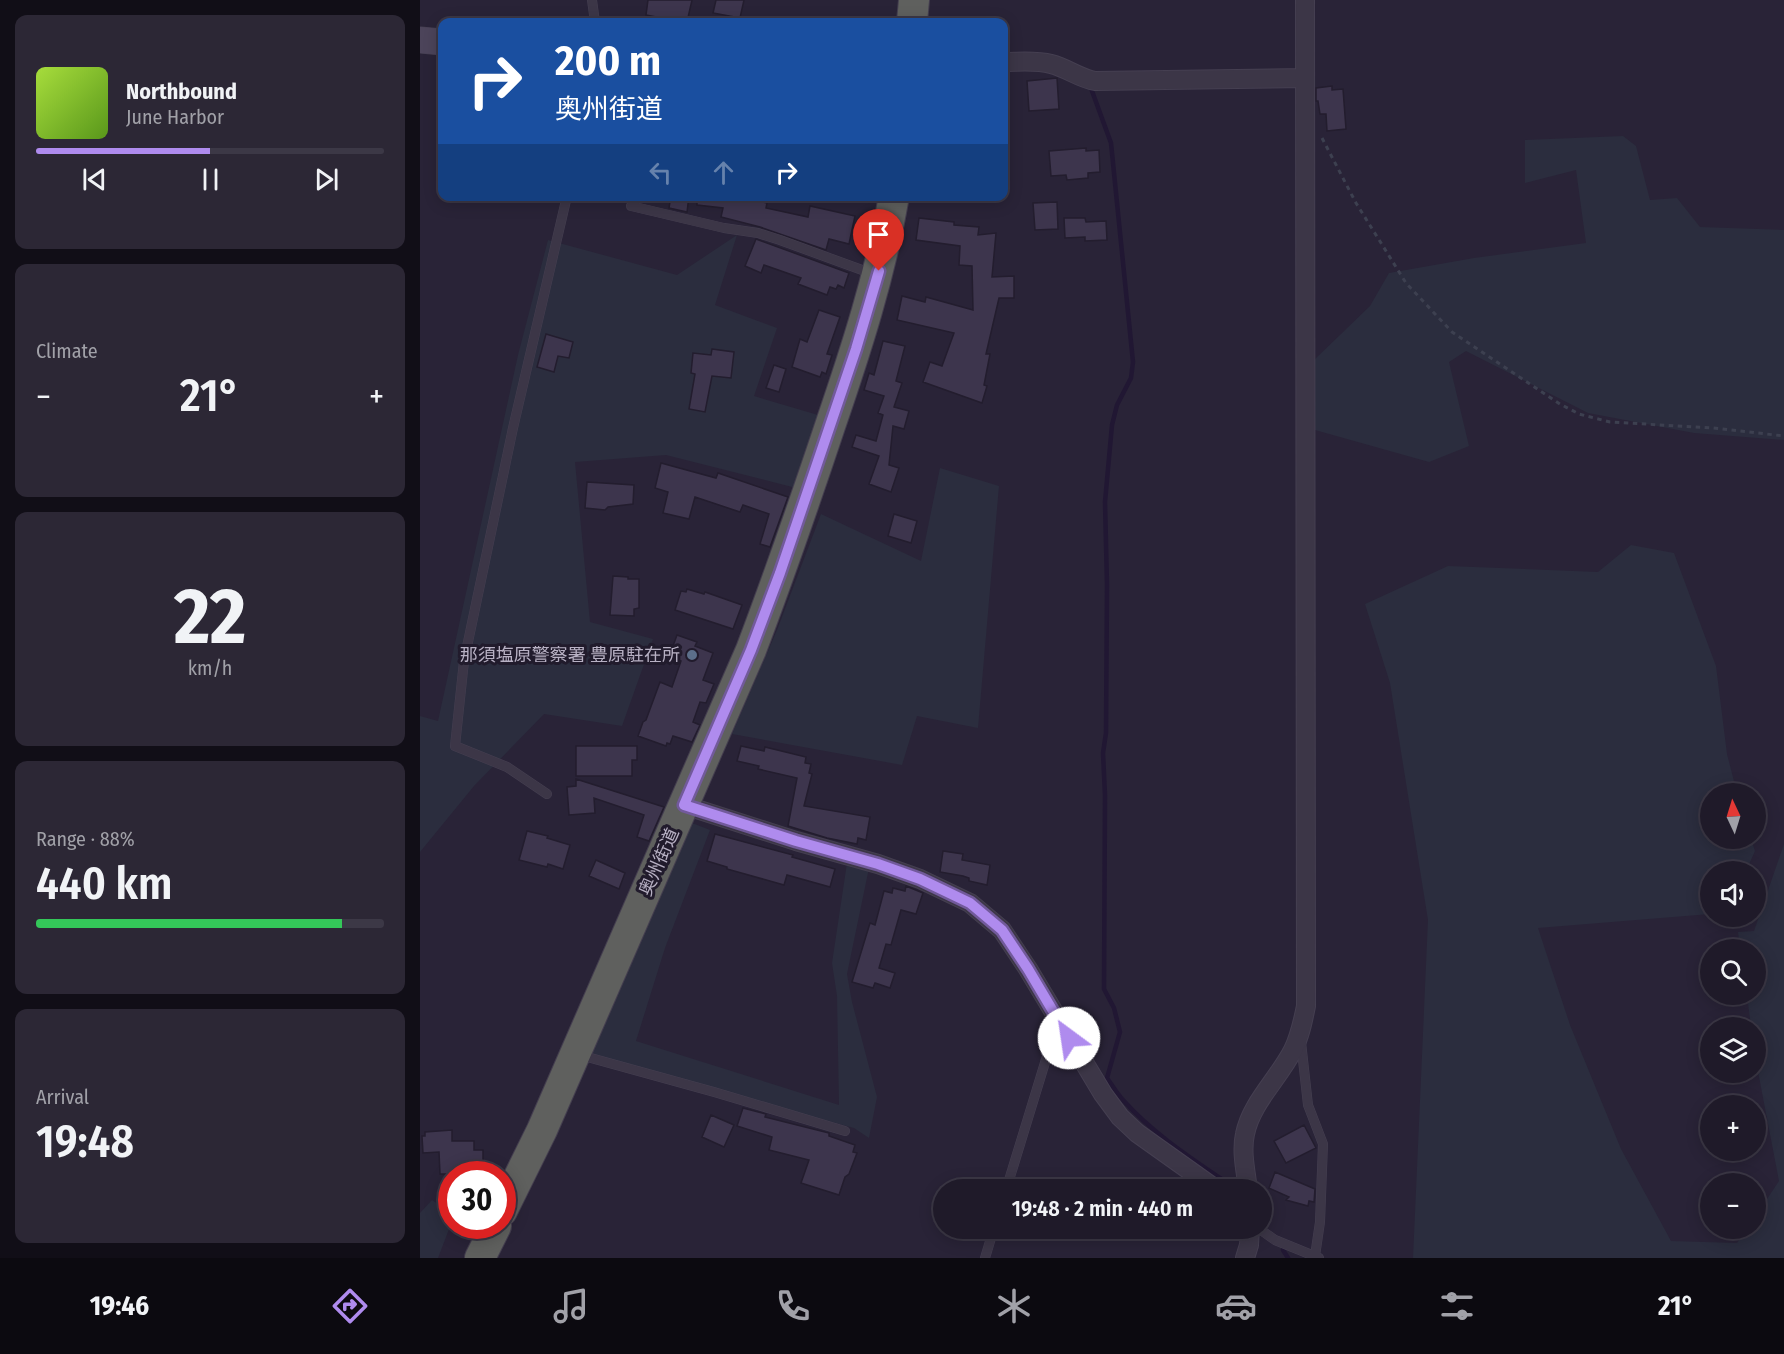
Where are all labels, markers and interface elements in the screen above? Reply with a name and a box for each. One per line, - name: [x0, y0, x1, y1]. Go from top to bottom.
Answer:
- text: 200 m: [555, 36, 661, 86]
- icon: right: [456, 42, 534, 120]
- text: Northbound: [126, 78, 237, 105]
- text: 奥州街道: [555, 93, 663, 125]
- text: June Harbor: [126, 105, 224, 129]
- icon: left: [644, 156, 677, 189]
- icon: ahead: [707, 156, 740, 189]
- icon: right: [770, 156, 803, 189]
- icon: previous: [78, 163, 111, 196]
- icon: pause: [194, 163, 227, 196]
- icon: next: [310, 163, 343, 196]
- pin: [853, 209, 904, 271]
- icon: arrive: [862, 218, 895, 251]
- text: Climate: [36, 339, 98, 363]
- text: 21°: [180, 369, 240, 423]
- text: −: [36, 377, 51, 417]
- text: +: [369, 377, 384, 417]
- text: 22: [174, 570, 246, 664]
- place label: 那須塩原警察署 豊原駐在所: [460, 644, 680, 666]
- marker: 那須塩原警察署 豊原駐在所: [685, 648, 699, 662]
- text: km/h: [188, 656, 232, 680]
- north arrow: [1700, 783, 1766, 849]
- map controls: [1700, 783, 1766, 1239]
- street label: 奥州街道: [634, 825, 684, 899]
- text: Range · 88%: [36, 827, 135, 851]
- text: 440 km: [36, 857, 172, 911]
- button: sound: [1700, 861, 1766, 927]
- button: search: [1700, 939, 1766, 1005]
- position arrow: [1037, 1006, 1101, 1070]
- button: layers: [1700, 1017, 1766, 1083]
- text: Arrival: [36, 1085, 89, 1109]
- button: +: [1700, 1095, 1766, 1161]
- text: 19:48: [36, 1115, 134, 1169]
- speed limit sign: 30: [438, 1161, 516, 1239]
- button: −: [1700, 1173, 1766, 1239]
- text: 19:48 · 2 min · 440 m: [1012, 1195, 1193, 1222]
- icon: directions: [329, 1285, 371, 1327]
- icon: music: [550, 1285, 592, 1327]
- icon: phone: [772, 1285, 814, 1327]
- icon: climate: [993, 1285, 1035, 1327]
- icon: car: [1215, 1285, 1257, 1327]
- icon: filters: [1436, 1285, 1478, 1327]
- text: 19:46: [90, 1290, 149, 1322]
- text: 21°: [1658, 1290, 1694, 1322]

